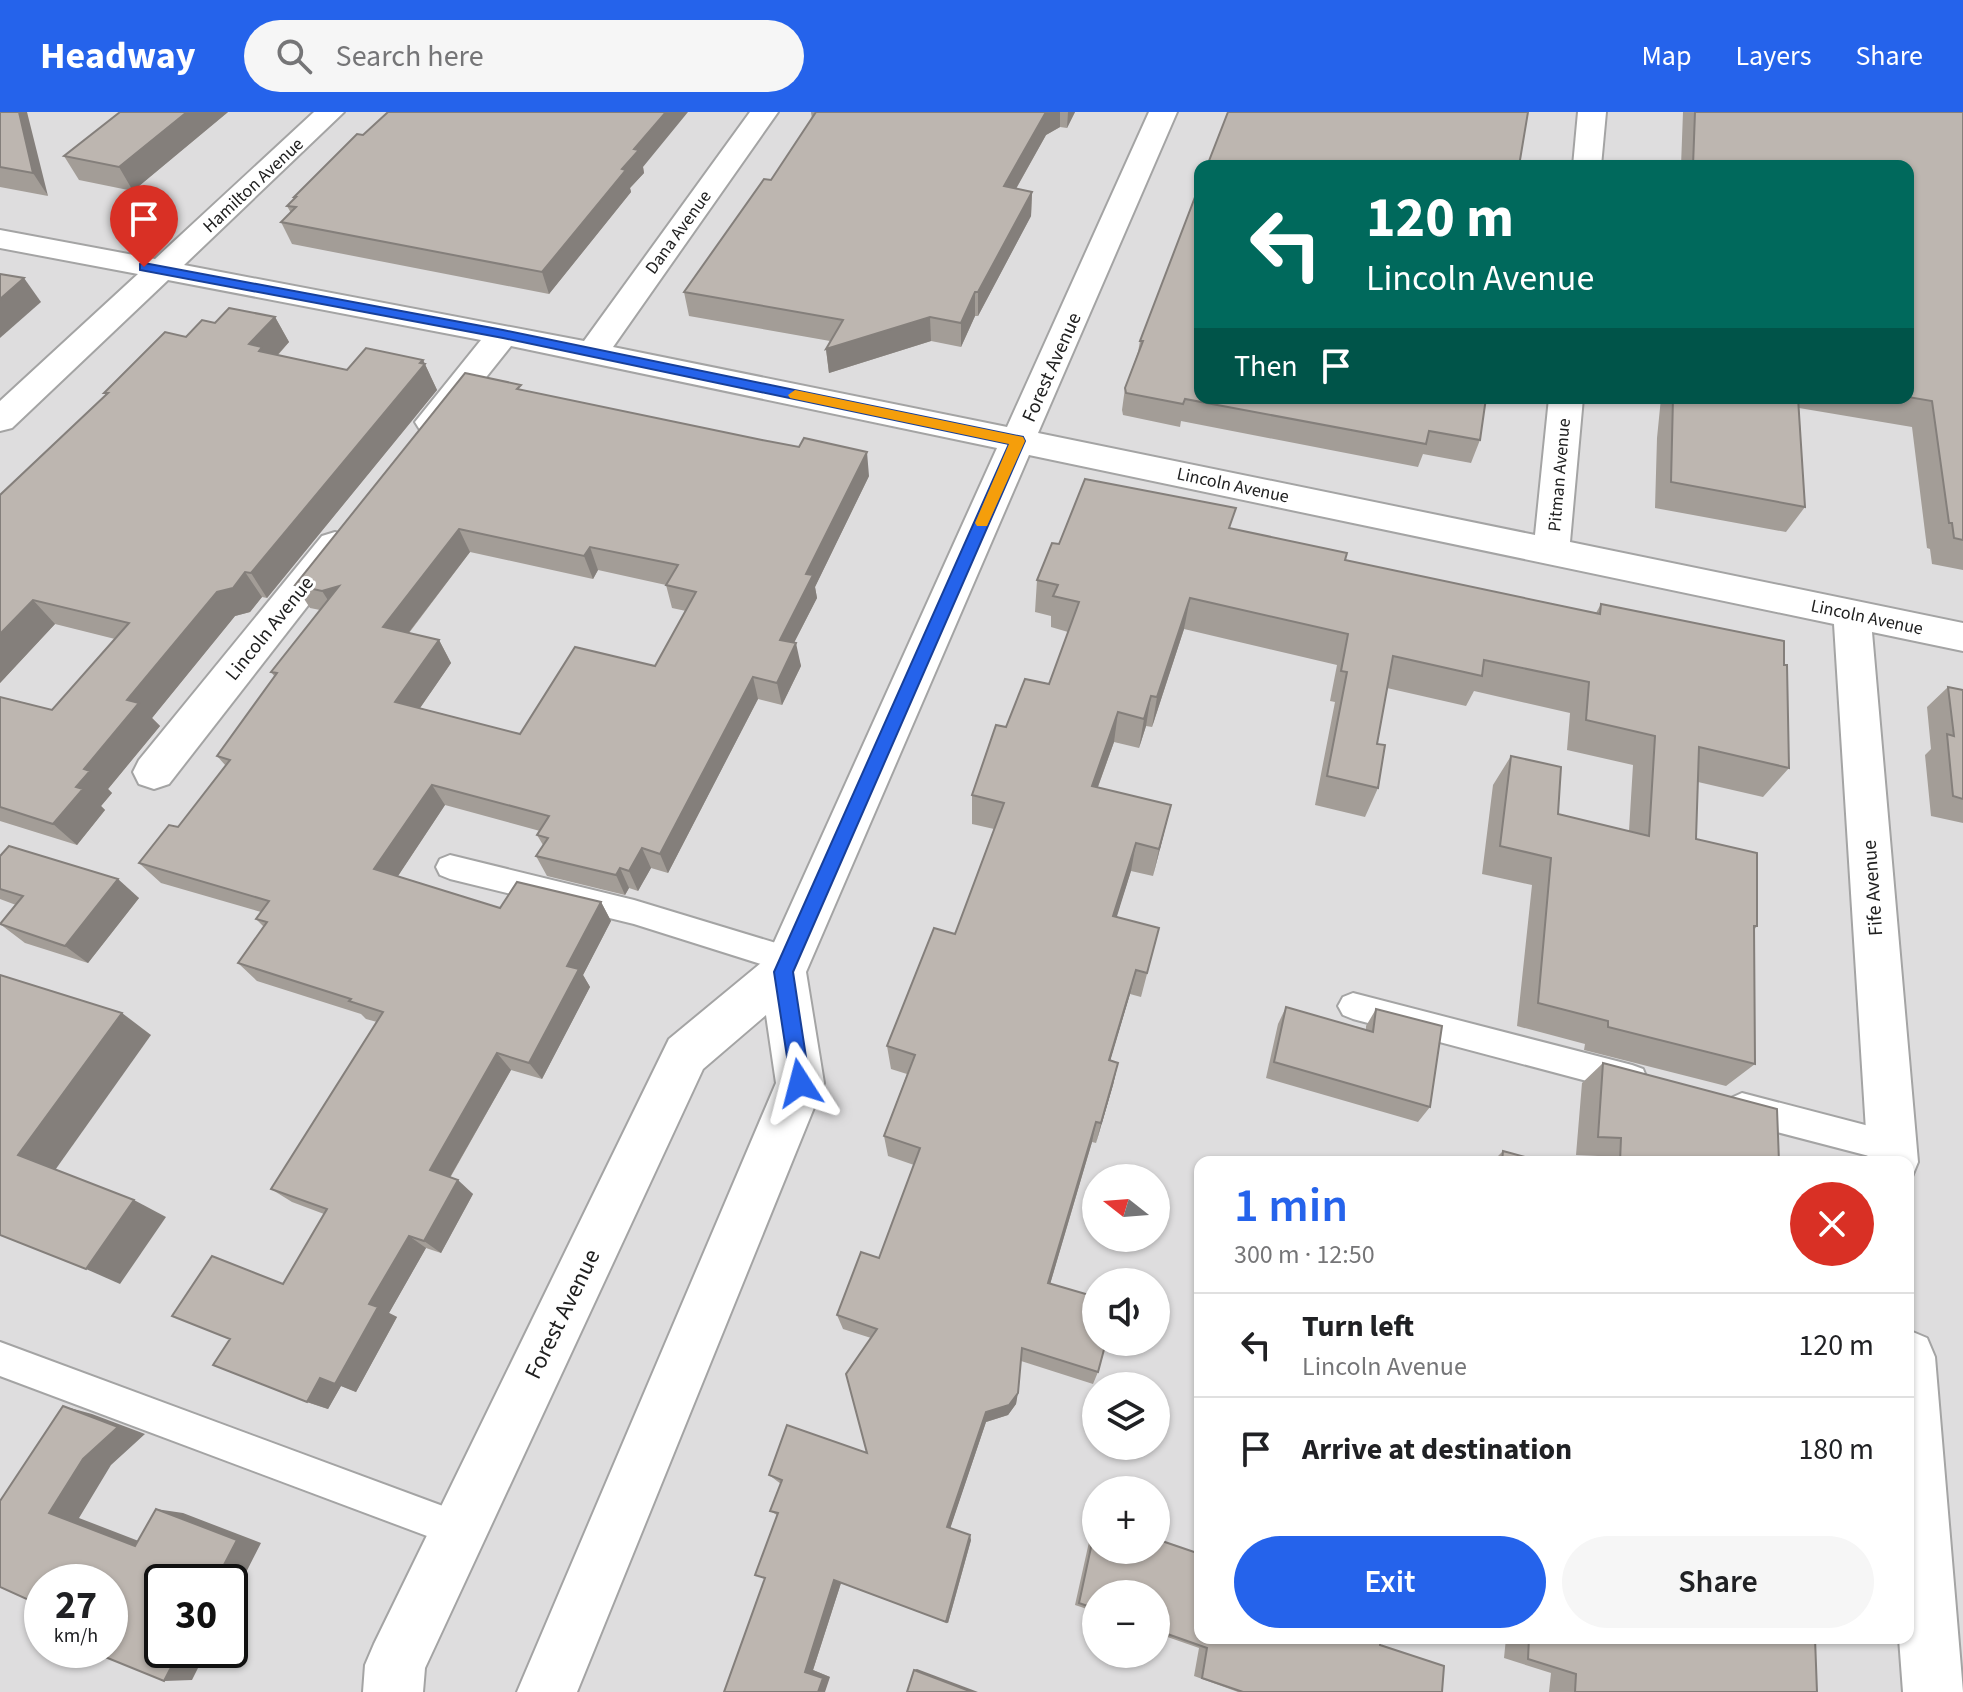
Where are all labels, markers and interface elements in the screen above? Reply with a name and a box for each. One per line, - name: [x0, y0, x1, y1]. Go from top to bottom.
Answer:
- search box: [244, 20, 804, 92]
- text: Headway: [40, 29, 196, 83]
- icon: search: [272, 34, 316, 78]
- text: Search here: [336, 35, 484, 78]
- text: Map: [1641, 36, 1691, 76]
- text: Layers: [1735, 36, 1811, 76]
- text: Share: [1855, 36, 1923, 76]
- street label: Hamilton Avenue: [198, 132, 309, 239]
- text: 120 m: [1366, 179, 1514, 258]
- pin: [110, 185, 178, 267]
- street label: Dana Avenue: [639, 185, 717, 279]
- icon: left: [1234, 192, 1338, 296]
- icon: arrive: [122, 197, 166, 241]
- text: Lincoln Avenue: [1366, 253, 1594, 304]
- street label: Forest Avenue: [1015, 308, 1089, 427]
- icon: arrive: [1314, 344, 1358, 388]
- text: Then: [1234, 345, 1298, 388]
- street label: Pitman Avenue: [1542, 417, 1577, 533]
- street label: Lincoln Avenue: [1174, 461, 1291, 510]
- street label: Lincoln Avenue: [219, 570, 321, 687]
- street label: Lincoln Avenue: [1808, 593, 1925, 642]
- street label: Fife Avenue: [1856, 839, 1890, 937]
- position arrow: [758, 1041, 842, 1125]
- north arrow: [1082, 1164, 1170, 1252]
- map controls: [1082, 1164, 1170, 1668]
- text: 1 min: [1234, 1172, 1348, 1240]
- button: close: [1790, 1182, 1874, 1266]
- text: 300 m · 12:50: [1234, 1236, 1375, 1273]
- street label: Forest Avenue: [516, 1243, 609, 1385]
- button: sound: [1082, 1268, 1170, 1356]
- text: Turn left: [1302, 1305, 1414, 1348]
- icon: left: [1234, 1323, 1278, 1367]
- text: 120 m: [1798, 1324, 1874, 1367]
- text: Lincoln Avenue: [1302, 1348, 1467, 1385]
- button: layers: [1082, 1372, 1170, 1460]
- icon: arrive: [1234, 1427, 1278, 1471]
- text: Arrive at destination: [1302, 1428, 1572, 1471]
- text: 180 m: [1798, 1428, 1874, 1471]
- button: +: [1082, 1476, 1170, 1564]
- button: Exit: [1234, 1536, 1546, 1628]
- button: Share: [1562, 1536, 1874, 1628]
- speed limit sign: 30: [144, 1564, 248, 1668]
- text: 27: [55, 1577, 97, 1634]
- button: −: [1082, 1580, 1170, 1668]
- text: km/h: [54, 1622, 98, 1650]

